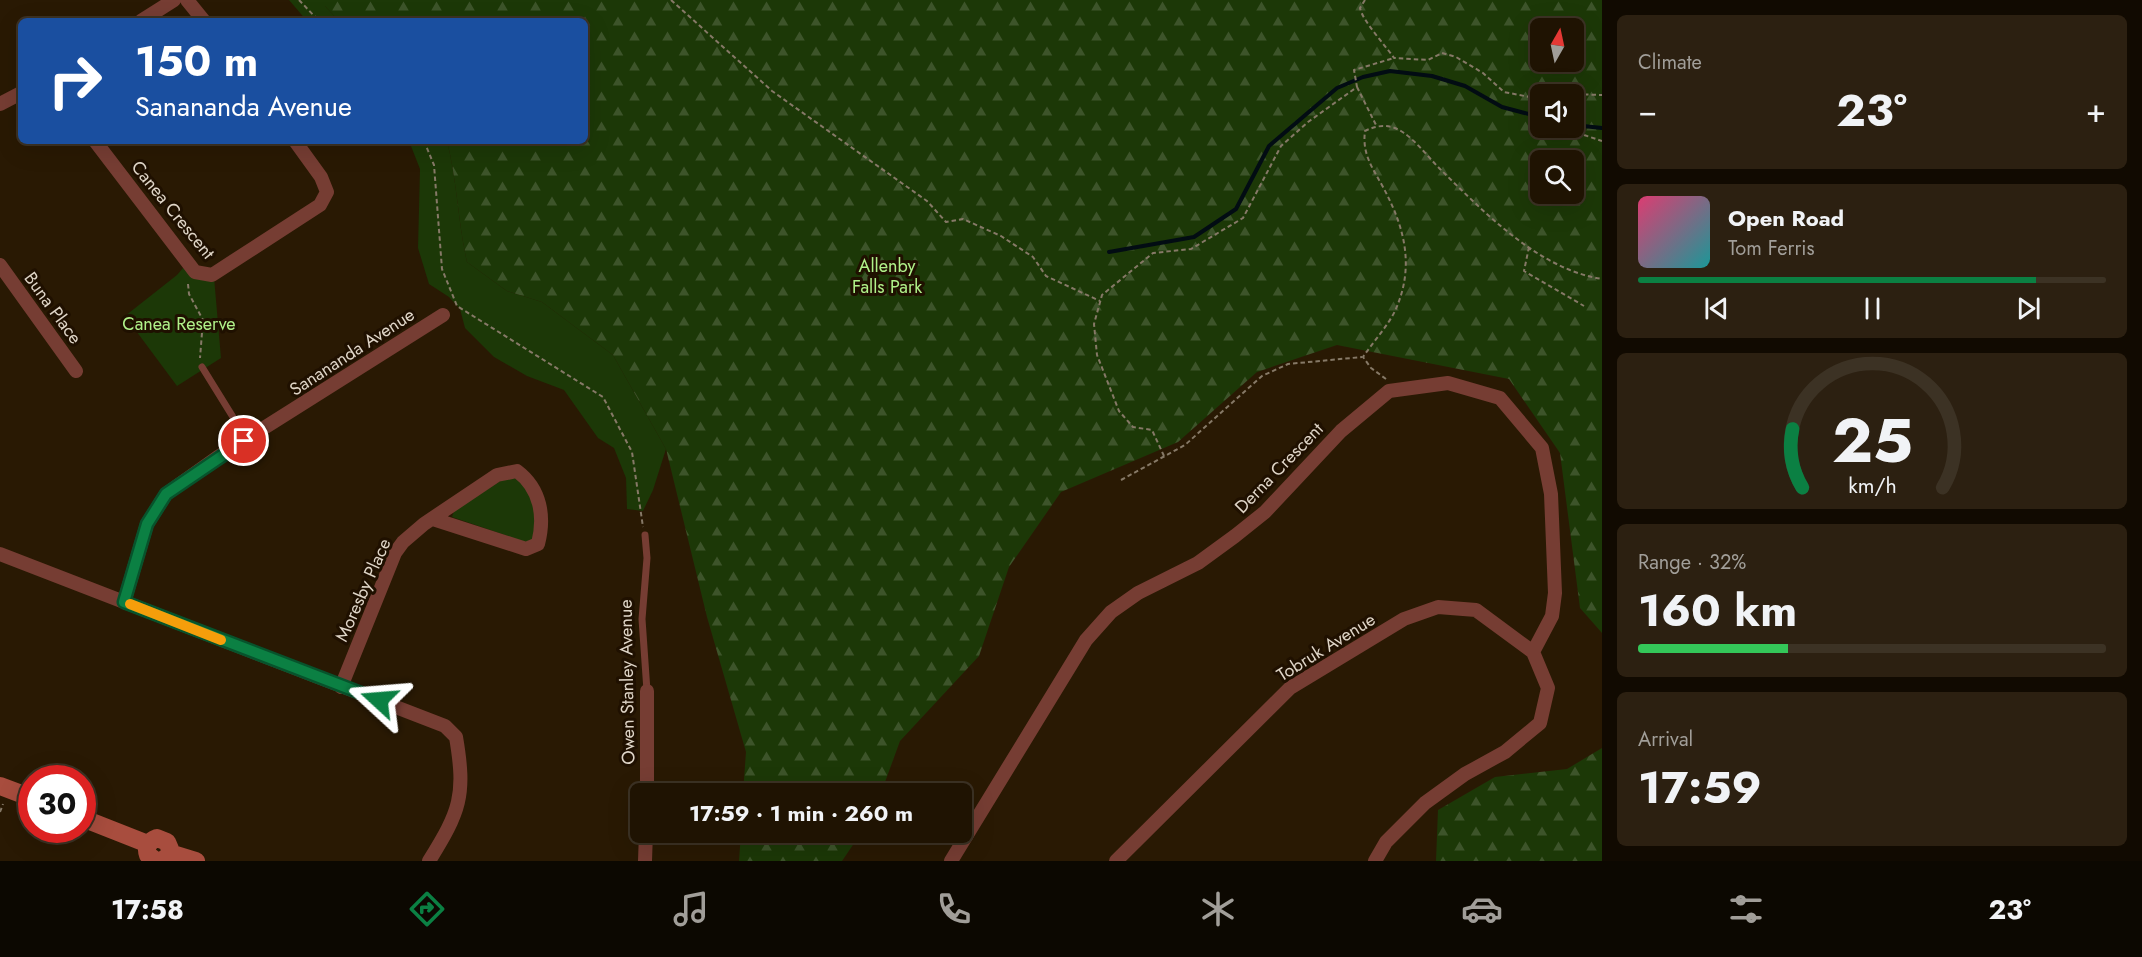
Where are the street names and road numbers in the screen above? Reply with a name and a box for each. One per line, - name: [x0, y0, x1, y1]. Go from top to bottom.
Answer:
- street label: Canea Crescent: [125, 155, 221, 265]
- street label: Buna Place: [18, 267, 88, 349]
- street label: Sanananda Avenue: [284, 302, 420, 402]
- street label: Derna Crescent: [1229, 416, 1330, 519]
- street label: Moresby Place: [329, 534, 397, 646]
- street label: Owen Stanley Avenue: [613, 599, 641, 765]
- street label: Tobruk Avenue: [1272, 606, 1380, 688]

